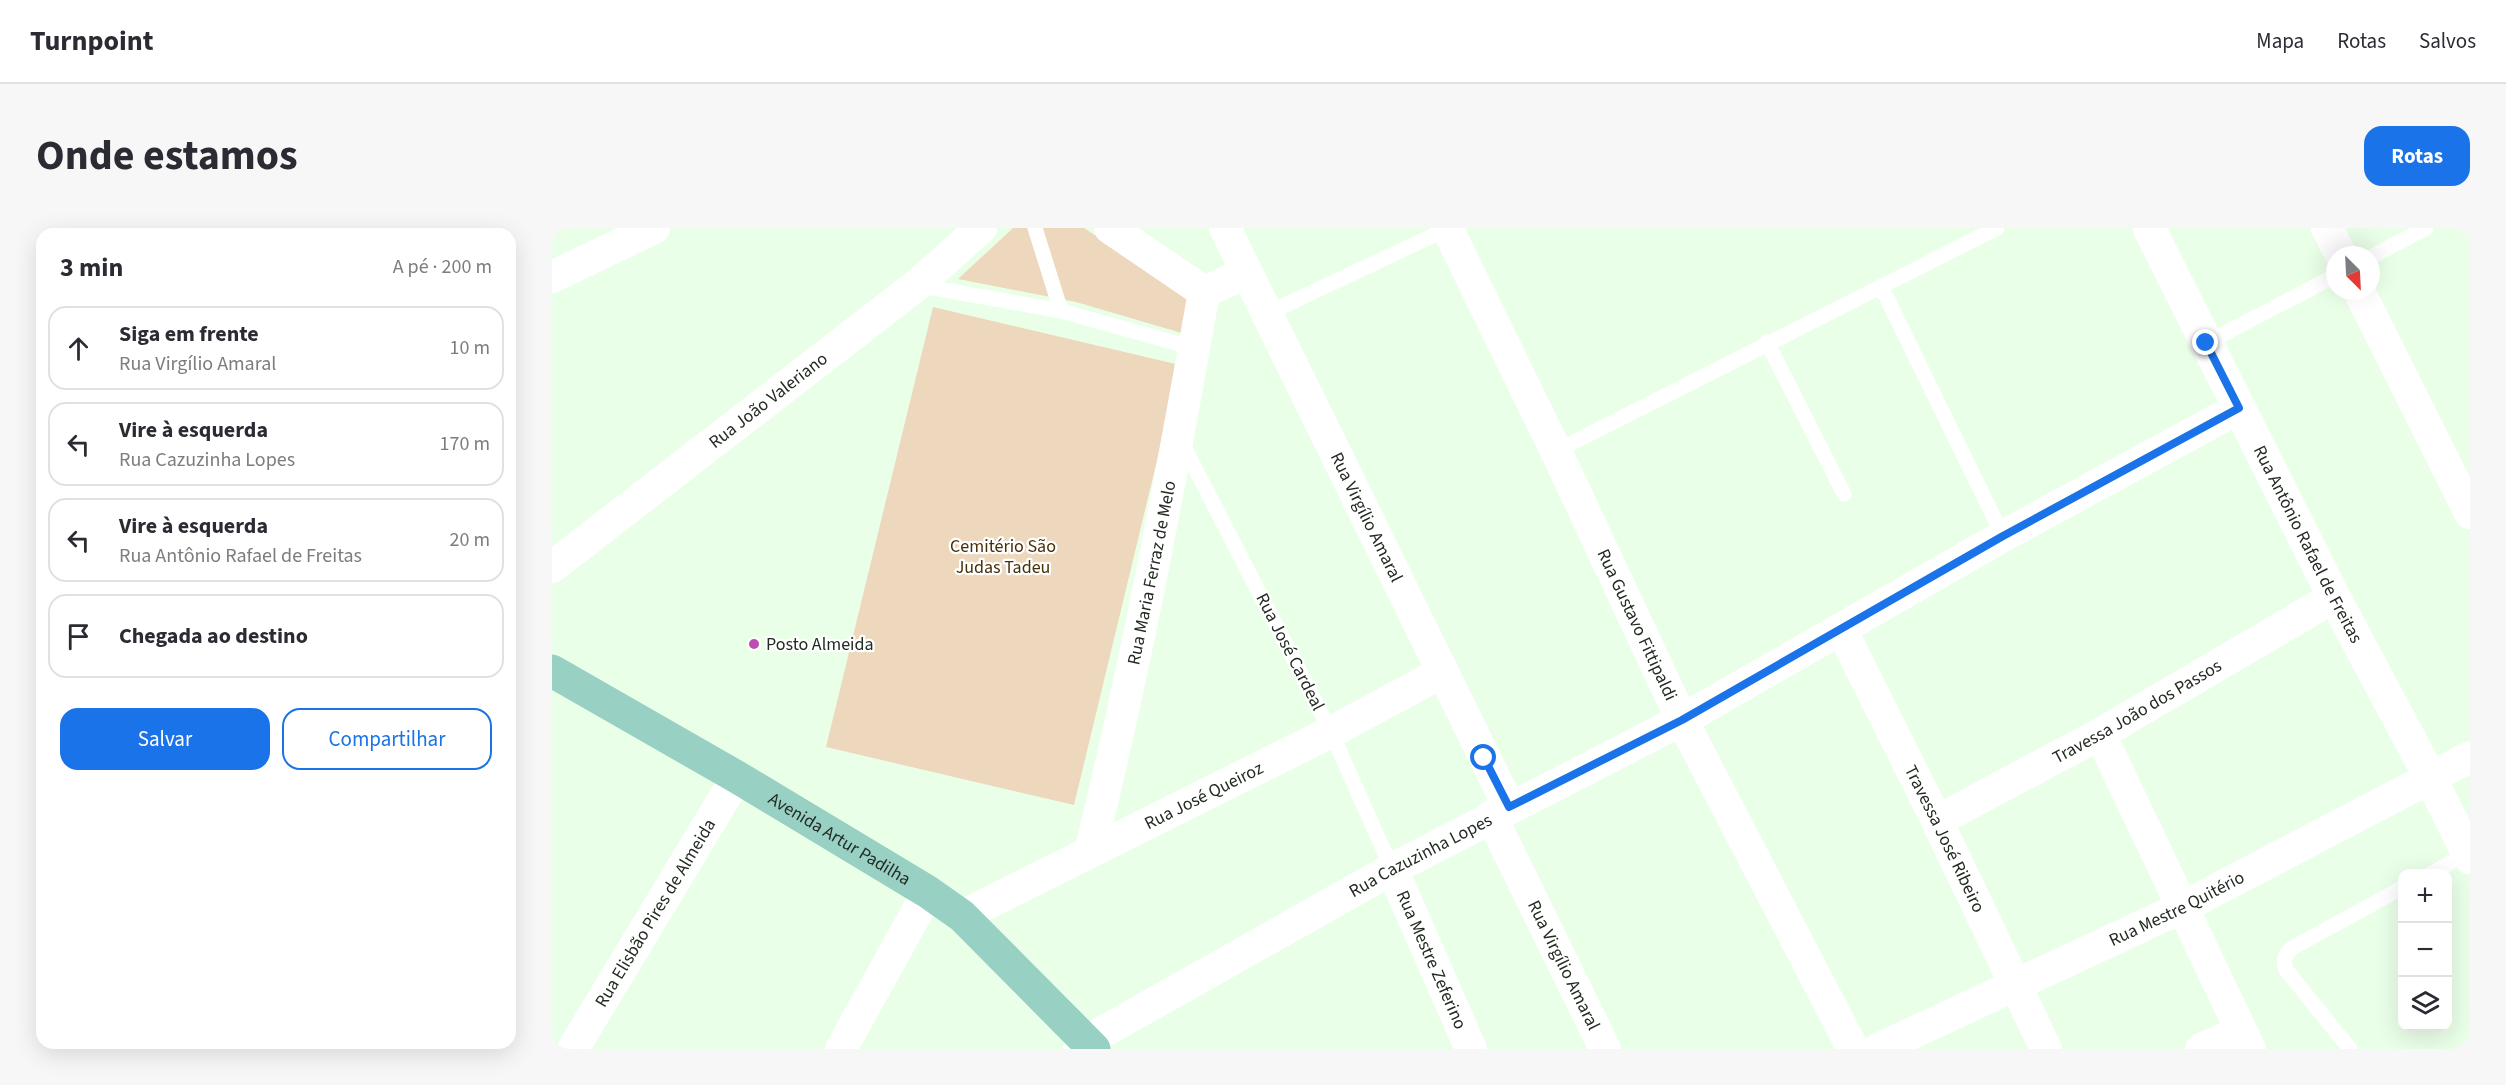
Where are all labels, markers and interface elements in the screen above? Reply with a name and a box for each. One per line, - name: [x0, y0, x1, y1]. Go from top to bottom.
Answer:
- text: Turnpoint: [30, 21, 154, 61]
- text: Mapa: [2256, 26, 2304, 56]
- text: Rotas: [2337, 26, 2386, 56]
- text: Salvos: [2419, 26, 2476, 56]
- text: Onde estamos: [36, 126, 298, 186]
- button: Rotas: [2364, 126, 2470, 186]
- north arrow: [2326, 246, 2380, 300]
- text: 3 min: [60, 249, 123, 286]
- text: A pé · 200 m: [393, 253, 492, 281]
- text: Siga em frente: [119, 318, 259, 350]
- route end: [2192, 329, 2218, 355]
- icon: ahead: [62, 332, 95, 365]
- text: 10 m: [450, 334, 490, 362]
- street label: Rua João Valeriano: [703, 346, 833, 454]
- text: Rua Virgílio Amaral: [119, 350, 276, 378]
- text: Vire à esquerda: [119, 414, 268, 446]
- icon: left: [62, 428, 95, 461]
- text: 170 m: [440, 430, 490, 458]
- street label: Rua Antônio Rafael de Freitas: [2247, 441, 2369, 648]
- text: Rua Cazuzinha Lopes: [119, 446, 295, 474]
- street label: Rua Virgílio Amaral: [1324, 448, 1409, 586]
- street label: Rua Maria Ferraz de Melo: [1121, 479, 1182, 667]
- text: Vire à esquerda: [119, 510, 268, 542]
- icon: left: [62, 524, 95, 557]
- text: 20 m: [450, 526, 490, 554]
- park label: Cemitério São Judas Tadeu: [950, 534, 1056, 580]
- text: Rua Antônio Rafael de Freitas: [119, 542, 362, 570]
- street label: Rua Gustavo Fittipaldi: [1591, 545, 1684, 705]
- street label: Rua José Cardeal: [1250, 589, 1330, 715]
- icon: arrive: [62, 620, 95, 653]
- text: Chegada ao destino: [119, 620, 308, 652]
- place label: Posto Almeida: [766, 632, 874, 657]
- marker: Posto Almeida: [747, 637, 761, 651]
- street label: Travessa João dos Passos: [2048, 653, 2226, 770]
- button: Salvar: [60, 708, 270, 770]
- button: Compartilhar: [282, 708, 492, 770]
- route start: [1470, 744, 1496, 770]
- street label: Rua José Queiroz: [1140, 755, 1268, 836]
- street label: Travessa José Ribeiro: [1898, 761, 1991, 917]
- street label: Avenida Artur Padilha: [764, 786, 916, 891]
- street label: Rua Cazuzinha Lopes: [1344, 807, 1496, 903]
- street label: Rua Elisbão Pires de Almeida: [589, 814, 722, 1012]
- street label: Rua Mestre Quitério: [2105, 865, 2249, 952]
- map controls: [2398, 869, 2452, 1031]
- button: +: [2398, 869, 2452, 923]
- street label: Rua Mestre Zeferino: [1390, 886, 1473, 1033]
- street label: Rua Virgílio Amaral: [1522, 896, 1606, 1034]
- button: −: [2398, 923, 2452, 977]
- button: layers: [2398, 977, 2452, 1031]

